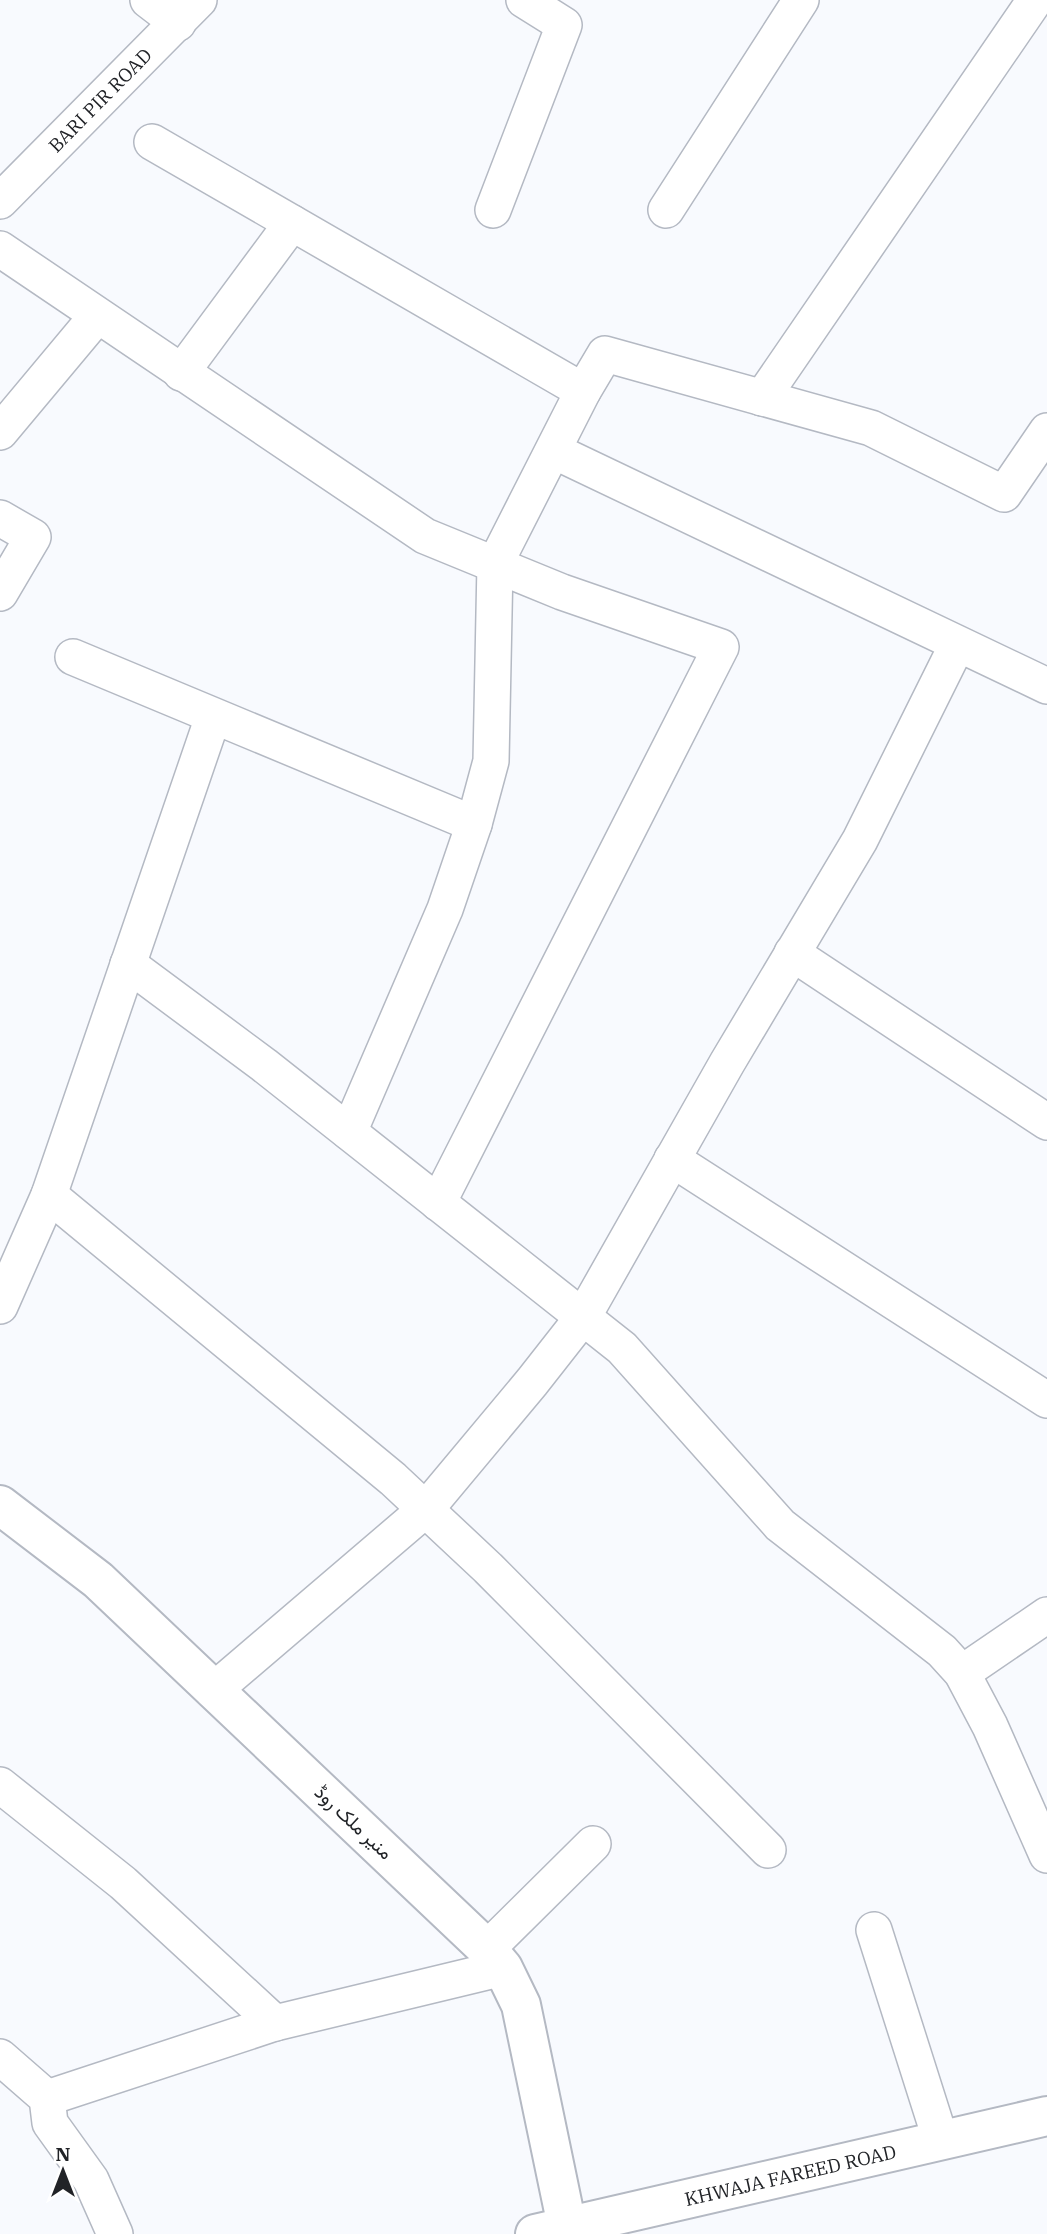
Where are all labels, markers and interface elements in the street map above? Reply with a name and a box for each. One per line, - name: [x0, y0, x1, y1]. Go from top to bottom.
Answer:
- street label: BARI PIR ROAD: [43, 43, 157, 157]
- street label: منیر ملک روڈ: [310, 1780, 398, 1864]
- north arrow: [28, 2136, 98, 2206]
- street label: KHWAJA FAREED ROAD: [682, 2139, 898, 2211]
- text: N: [55, 2142, 71, 2166]

